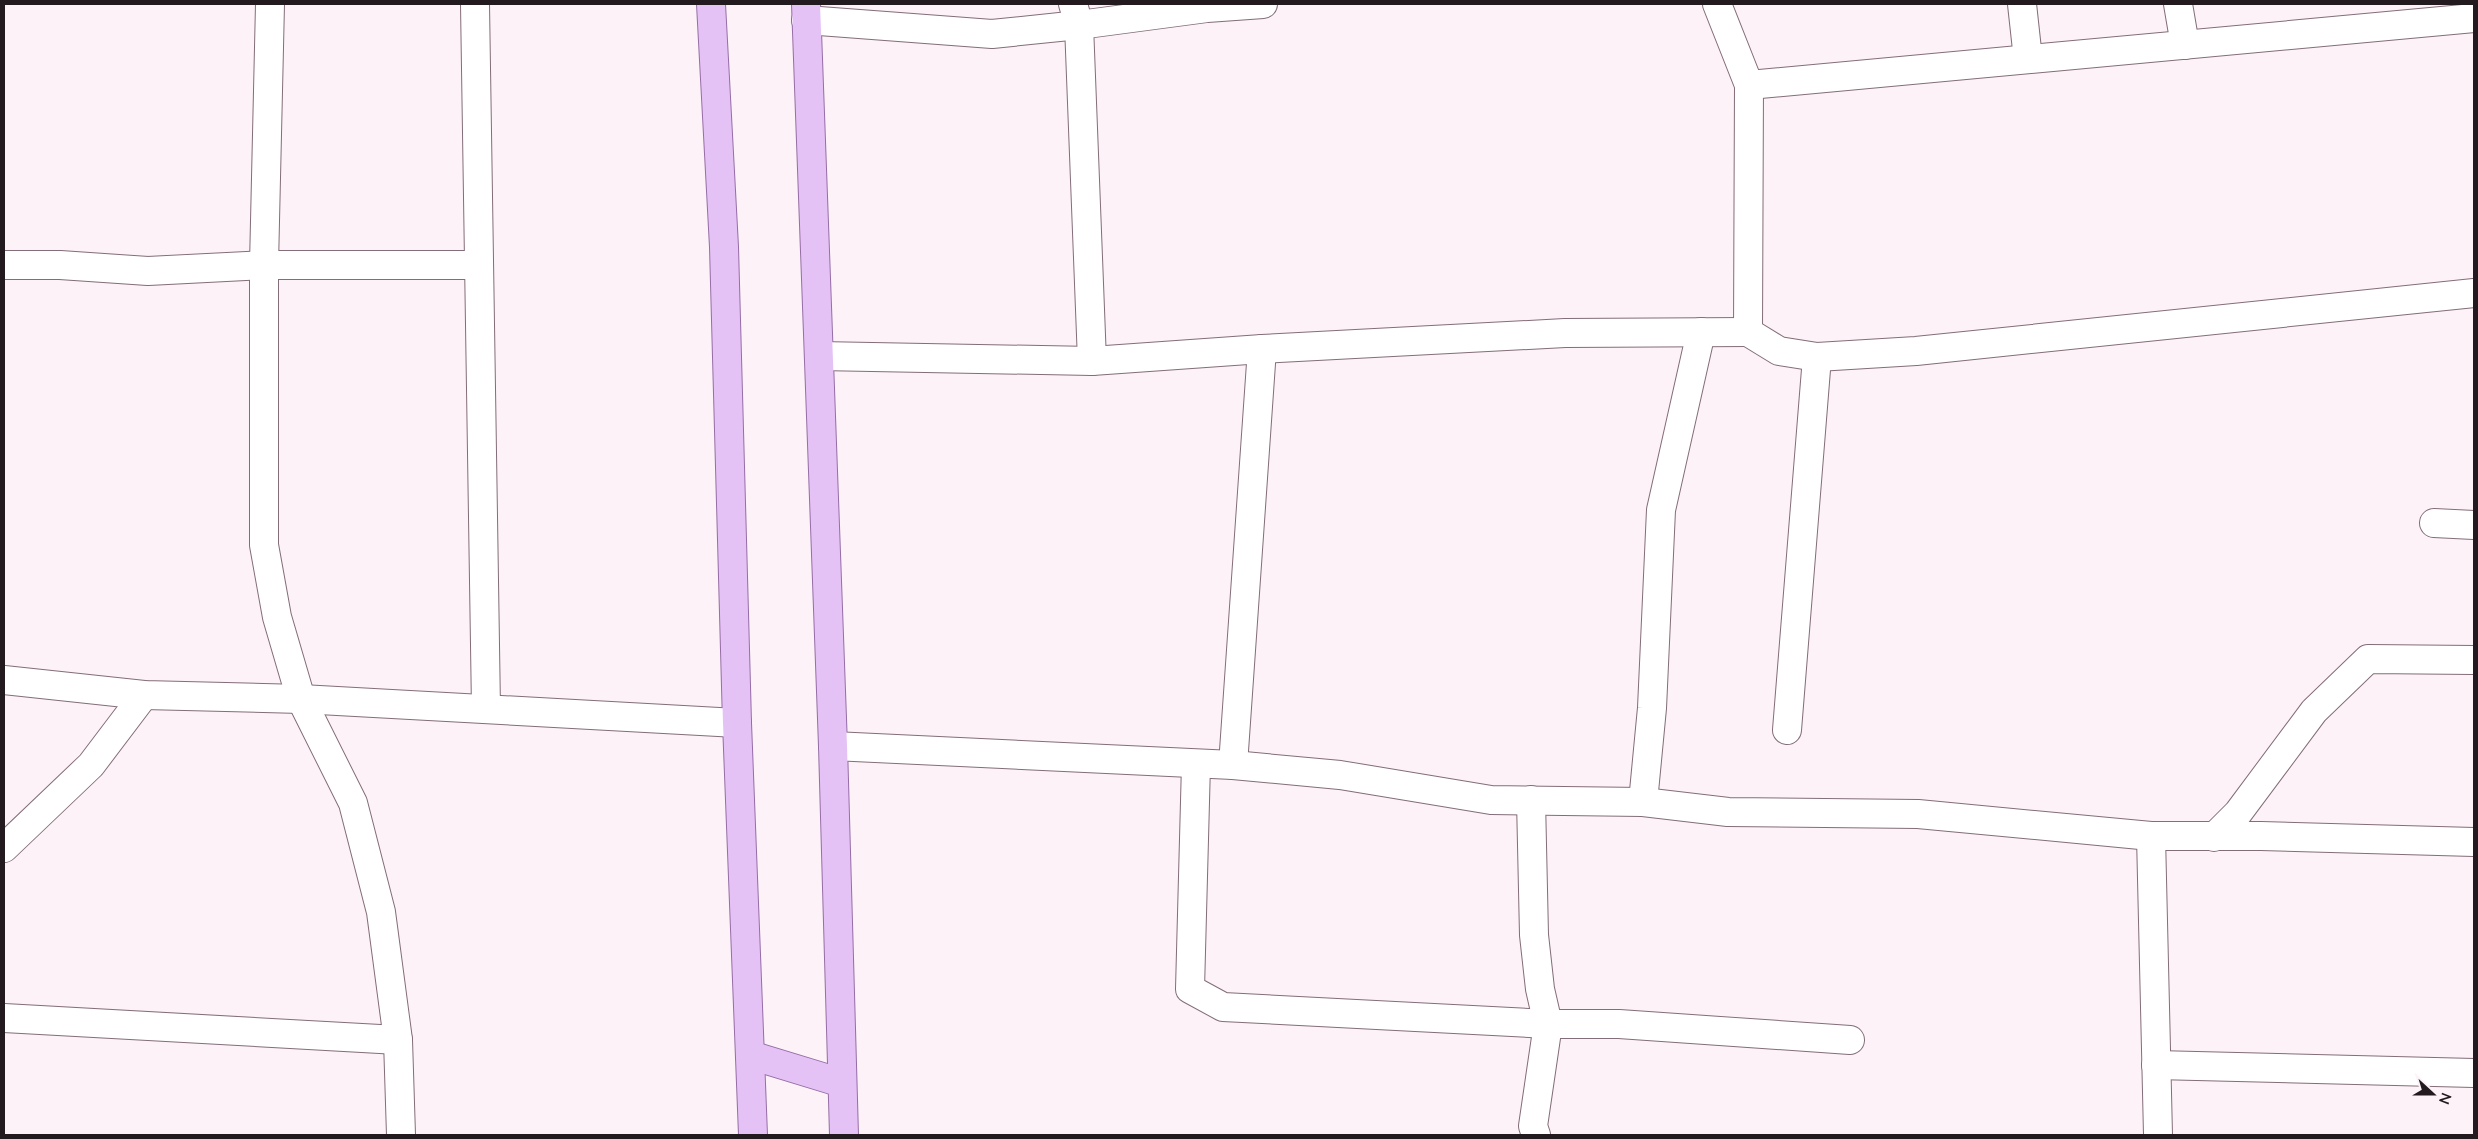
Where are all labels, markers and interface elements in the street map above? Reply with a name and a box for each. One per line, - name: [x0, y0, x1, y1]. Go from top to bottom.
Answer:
- north arrow: [2408, 1069, 2458, 1119]
- text: N: [2436, 1091, 2455, 1107]

